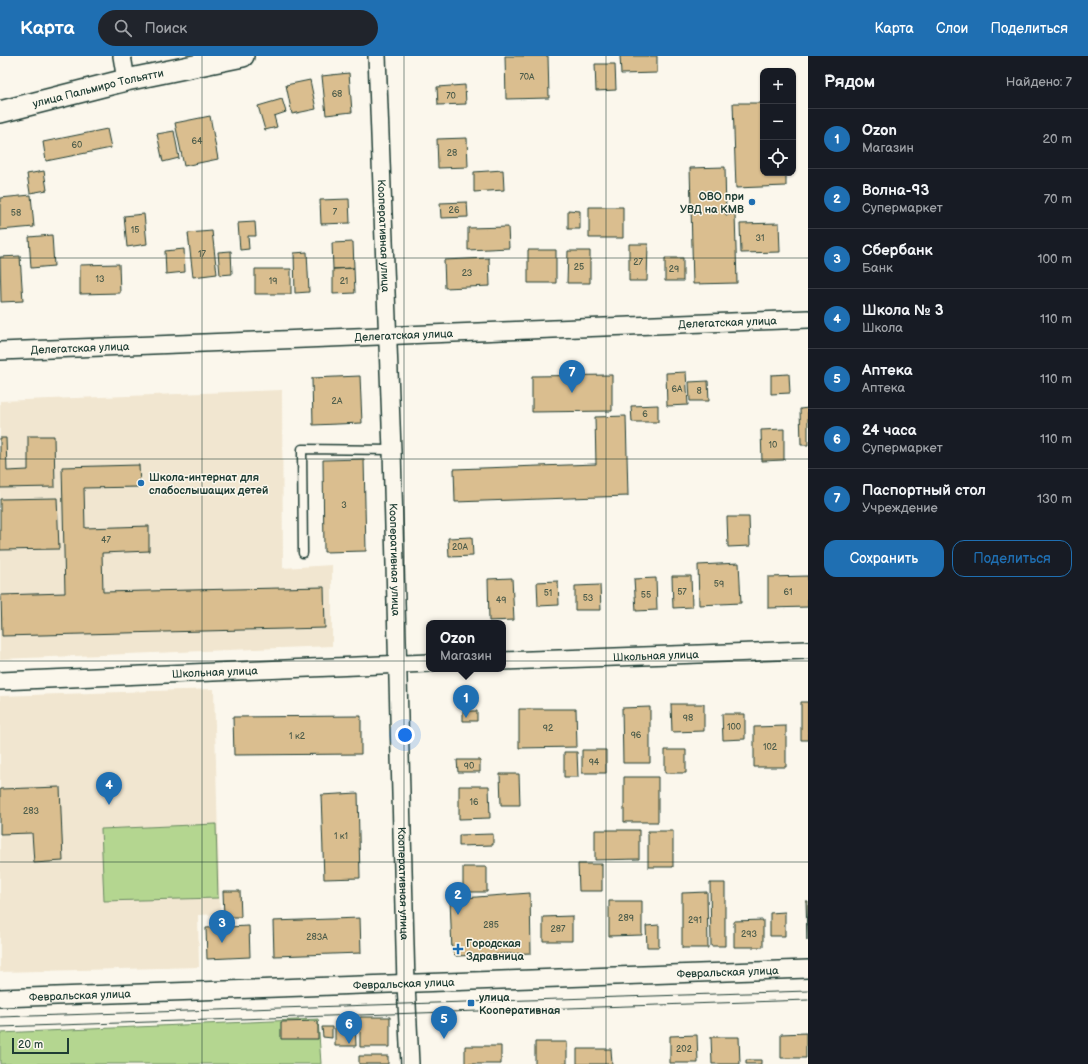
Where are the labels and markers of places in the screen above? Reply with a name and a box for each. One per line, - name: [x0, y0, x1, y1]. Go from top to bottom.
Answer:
- place label: ОВО при УВД на КМВ: [680, 190, 744, 216]
- marker: ОВО при УВД на КМВ: [747, 197, 757, 207]
- pin: 7: [559, 360, 585, 393]
- place label: Школа-интернат для слабослышащих детей: [149, 471, 268, 497]
- marker: Школа-интернат для слабослышащих детей: [136, 478, 146, 488]
- pin: 1: [453, 685, 479, 718]
- pin: 4: [96, 772, 122, 805]
- pin: 2: [445, 882, 471, 915]
- pin: 3: [209, 910, 235, 943]
- place label: Городская Здравница: [466, 937, 524, 963]
- marker: Городская Здравница: [453, 944, 463, 954]
- place label: улица Кооперативная: [479, 991, 560, 1017]
- marker: улица Кооперативная: [466, 998, 476, 1008]
- pin: 5: [431, 1006, 457, 1039]
- pin: 6: [336, 1011, 362, 1044]

